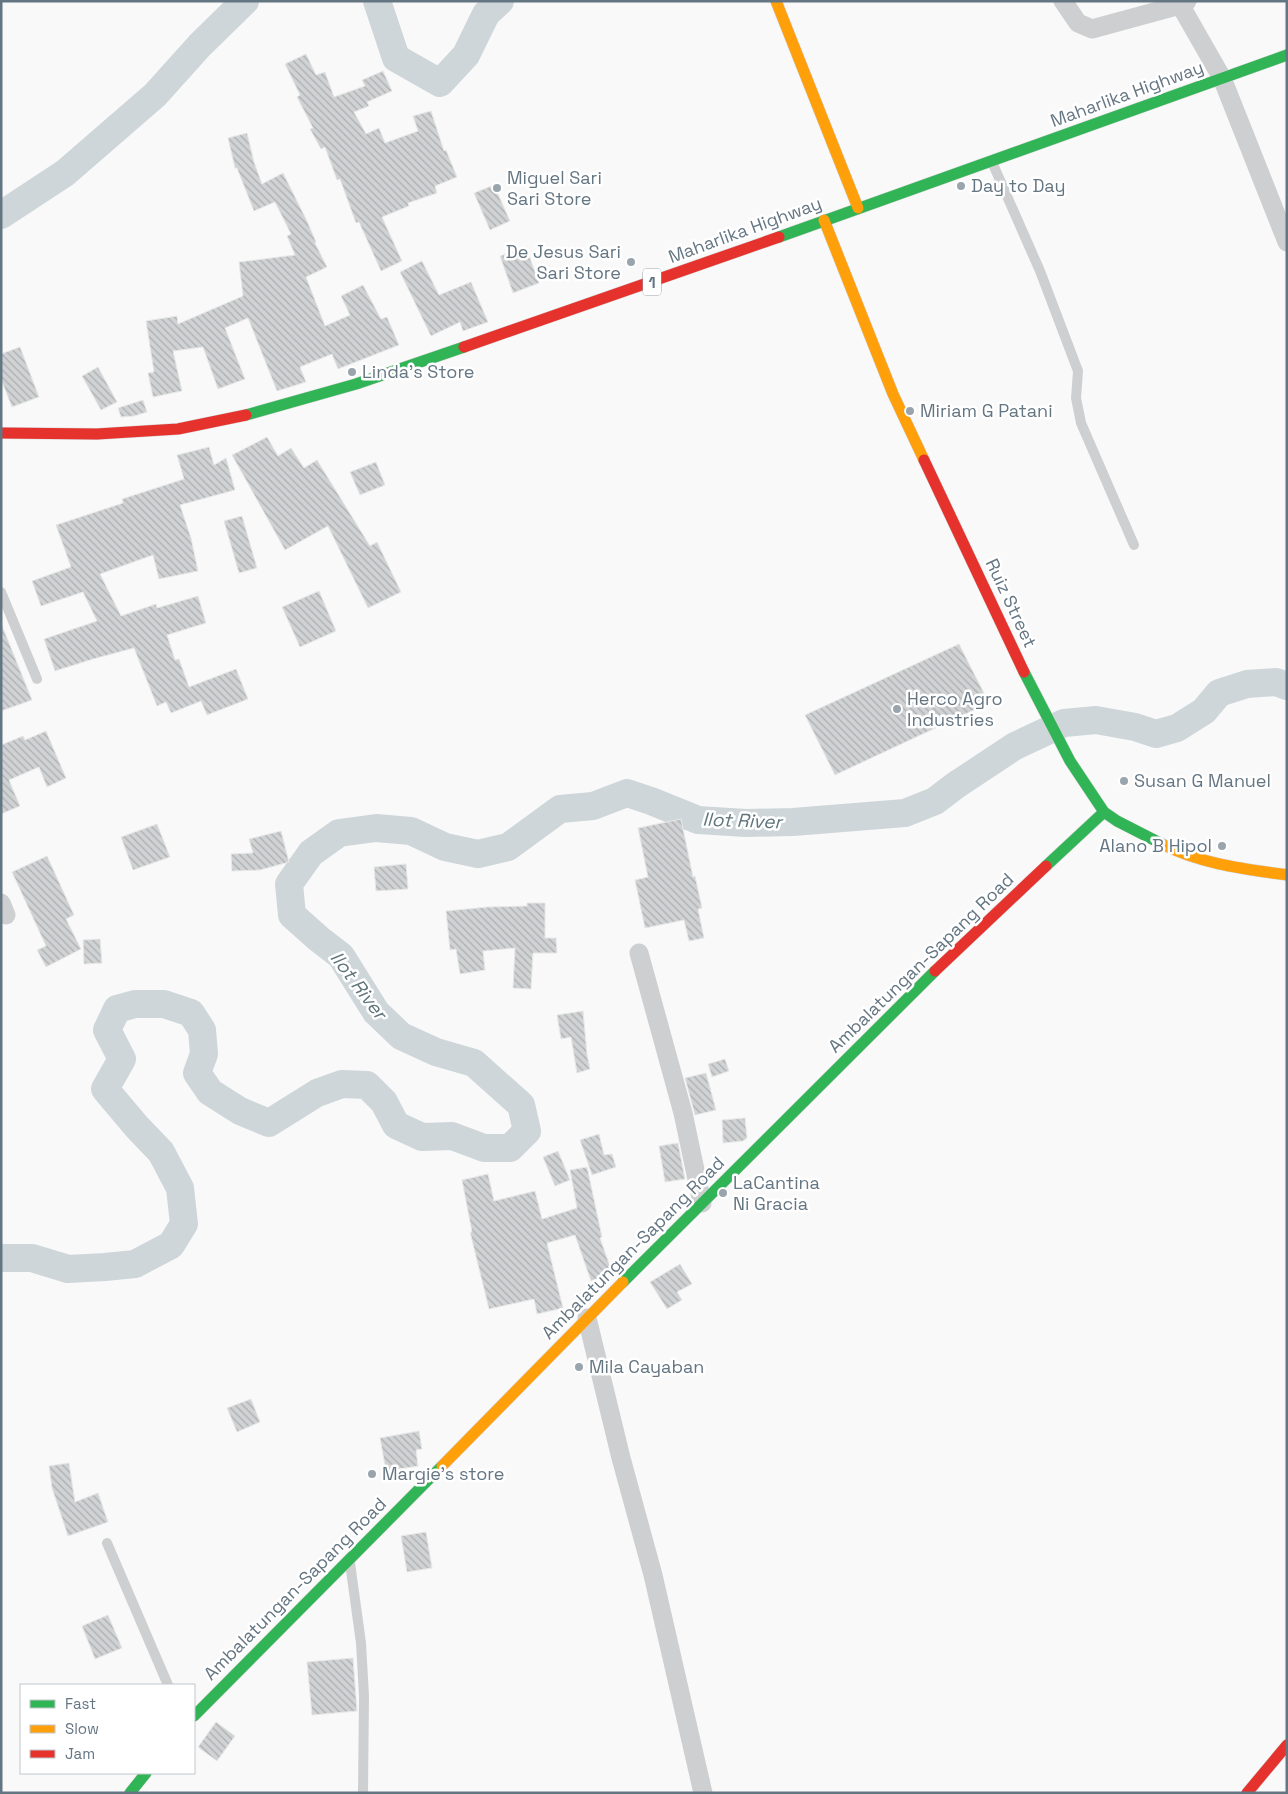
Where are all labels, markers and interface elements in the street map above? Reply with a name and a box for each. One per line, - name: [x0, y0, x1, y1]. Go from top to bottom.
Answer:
- street label: Maharlika Highway: [1047, 55, 1207, 132]
- place label: Miguel Sari Sari Store: [507, 166, 602, 210]
- place label: Day to Day: [971, 174, 1065, 197]
- marker: Day to Day: [955, 180, 967, 192]
- marker: Miguel Sari Sari Store: [491, 182, 503, 194]
- street label: Maharlika Highway: [665, 191, 825, 268]
- place label: De Jesus Sari Sari Store: [506, 240, 621, 284]
- marker: De Jesus Sari Sari Store: [625, 256, 637, 268]
- road number: 1: [643, 268, 661, 296]
- place label: Linda's Store: [362, 360, 475, 383]
- marker: Linda's Store: [346, 366, 358, 378]
- place label: Miriam G Patani: [920, 399, 1053, 422]
- marker: Miriam G Patani: [904, 405, 916, 417]
- street label: Ruiz Street: [981, 555, 1042, 651]
- place label: Herco Agro Industries: [907, 687, 1003, 731]
- marker: Herco Agro Industries: [891, 703, 903, 715]
- place label: Susan G Manuel: [1134, 769, 1271, 792]
- marker: Susan G Manuel: [1118, 775, 1130, 787]
- water label: Ilot River: [702, 807, 784, 834]
- place label: Alano B Hipol: [1099, 834, 1212, 857]
- marker: Alano B Hipol: [1216, 840, 1228, 852]
- street label: Ambalatungan-Sapang Road: [823, 868, 1018, 1057]
- water label: Ilot River: [325, 946, 394, 1026]
- street label: Ambalatungan-Sapang Road: [536, 1151, 729, 1344]
- place label: LaCantina Ni Gracia: [733, 1171, 820, 1215]
- marker: LaCantina Ni Gracia: [717, 1187, 729, 1199]
- place label: Mila Cayaban: [589, 1355, 704, 1378]
- marker: Mila Cayaban: [573, 1361, 585, 1373]
- place label: Margie's store: [382, 1462, 504, 1485]
- marker: Margie's store: [366, 1468, 378, 1480]
- street label: Ambalatungan-Sapang Road: [198, 1492, 391, 1685]
- legend: [20, 1684, 195, 1774]
- text: Fast: [65, 1694, 96, 1713]
- text: Slow: [65, 1719, 99, 1738]
- text: Jam: [65, 1744, 95, 1763]

